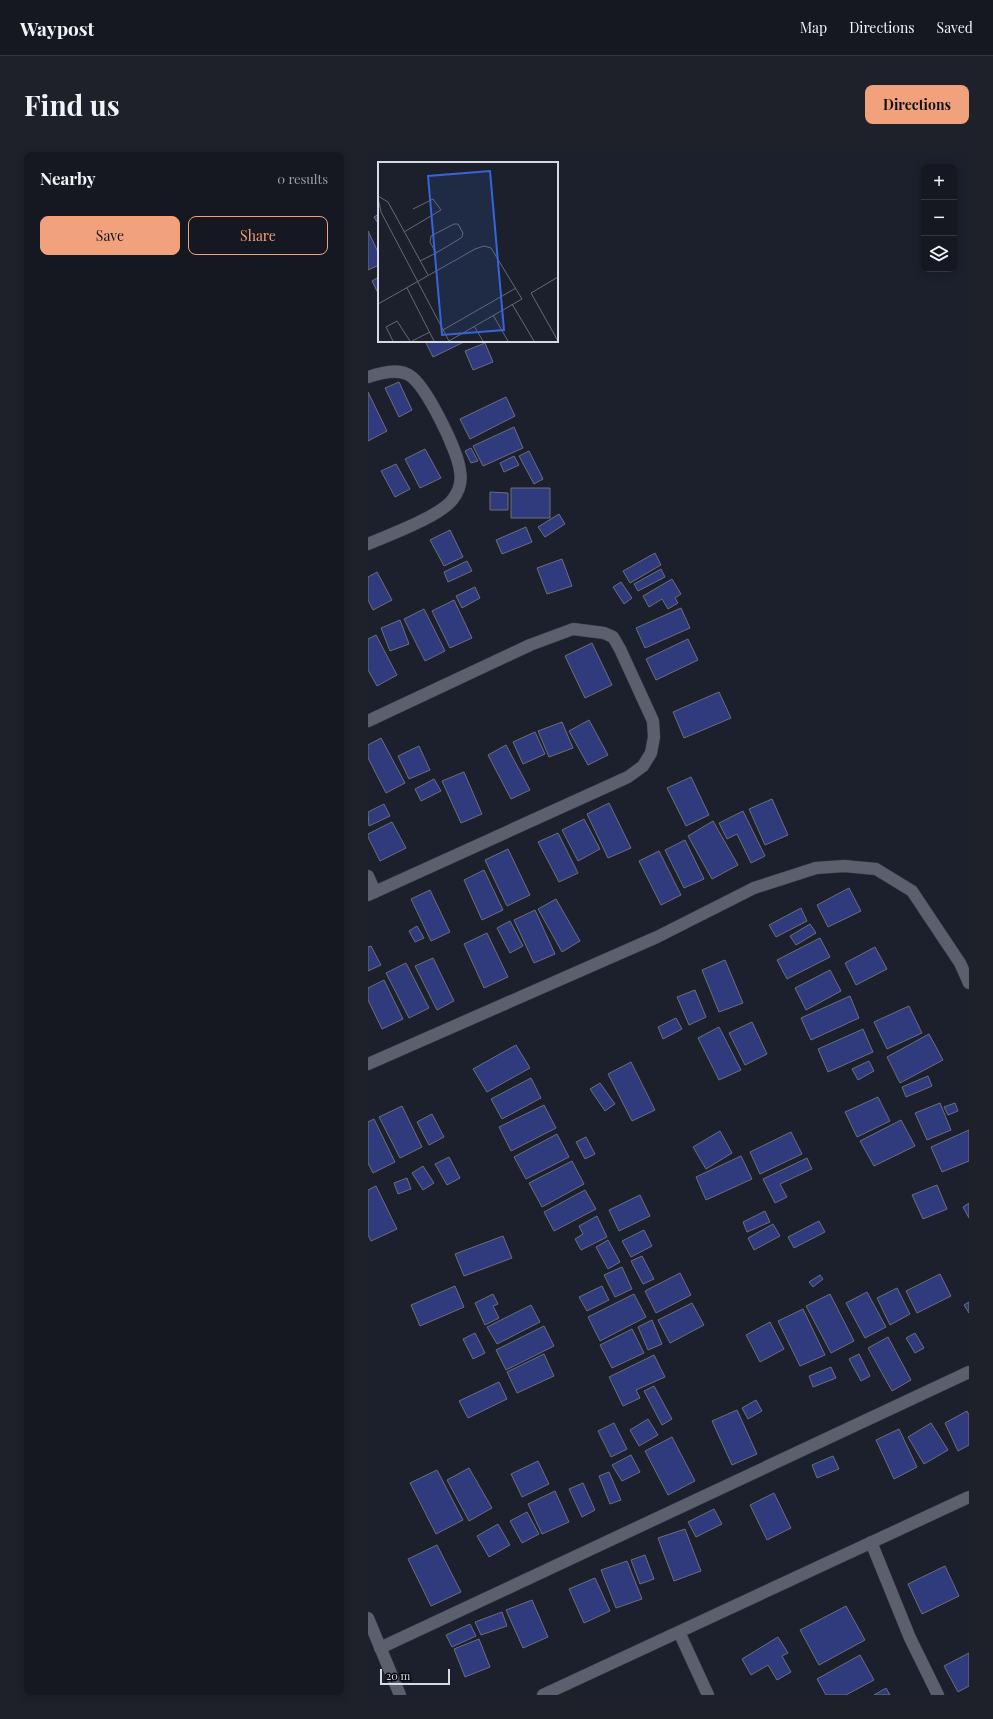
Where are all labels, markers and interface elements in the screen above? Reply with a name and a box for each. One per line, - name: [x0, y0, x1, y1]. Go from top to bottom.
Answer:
- text: Waypost: [20, 15, 94, 41]
- text: Map: [800, 18, 827, 37]
- text: Directions: [849, 18, 915, 37]
- text: Saved: [937, 18, 973, 37]
- button: Directions: [865, 85, 969, 124]
- text: Find us: [24, 86, 120, 123]
- inset map: [378, 162, 558, 342]
- map controls: [921, 164, 957, 272]
- button: +: [921, 164, 957, 200]
- text: Nearby: [40, 167, 95, 189]
- text: 0 results: [277, 170, 328, 187]
- button: −: [921, 200, 957, 236]
- button: Save: [40, 216, 180, 255]
- button: Share: [188, 216, 328, 255]
- button: layers: [921, 236, 957, 272]
- scale bar: [380, 1667, 450, 1686]
- text: 20 m: [386, 1668, 410, 1683]

